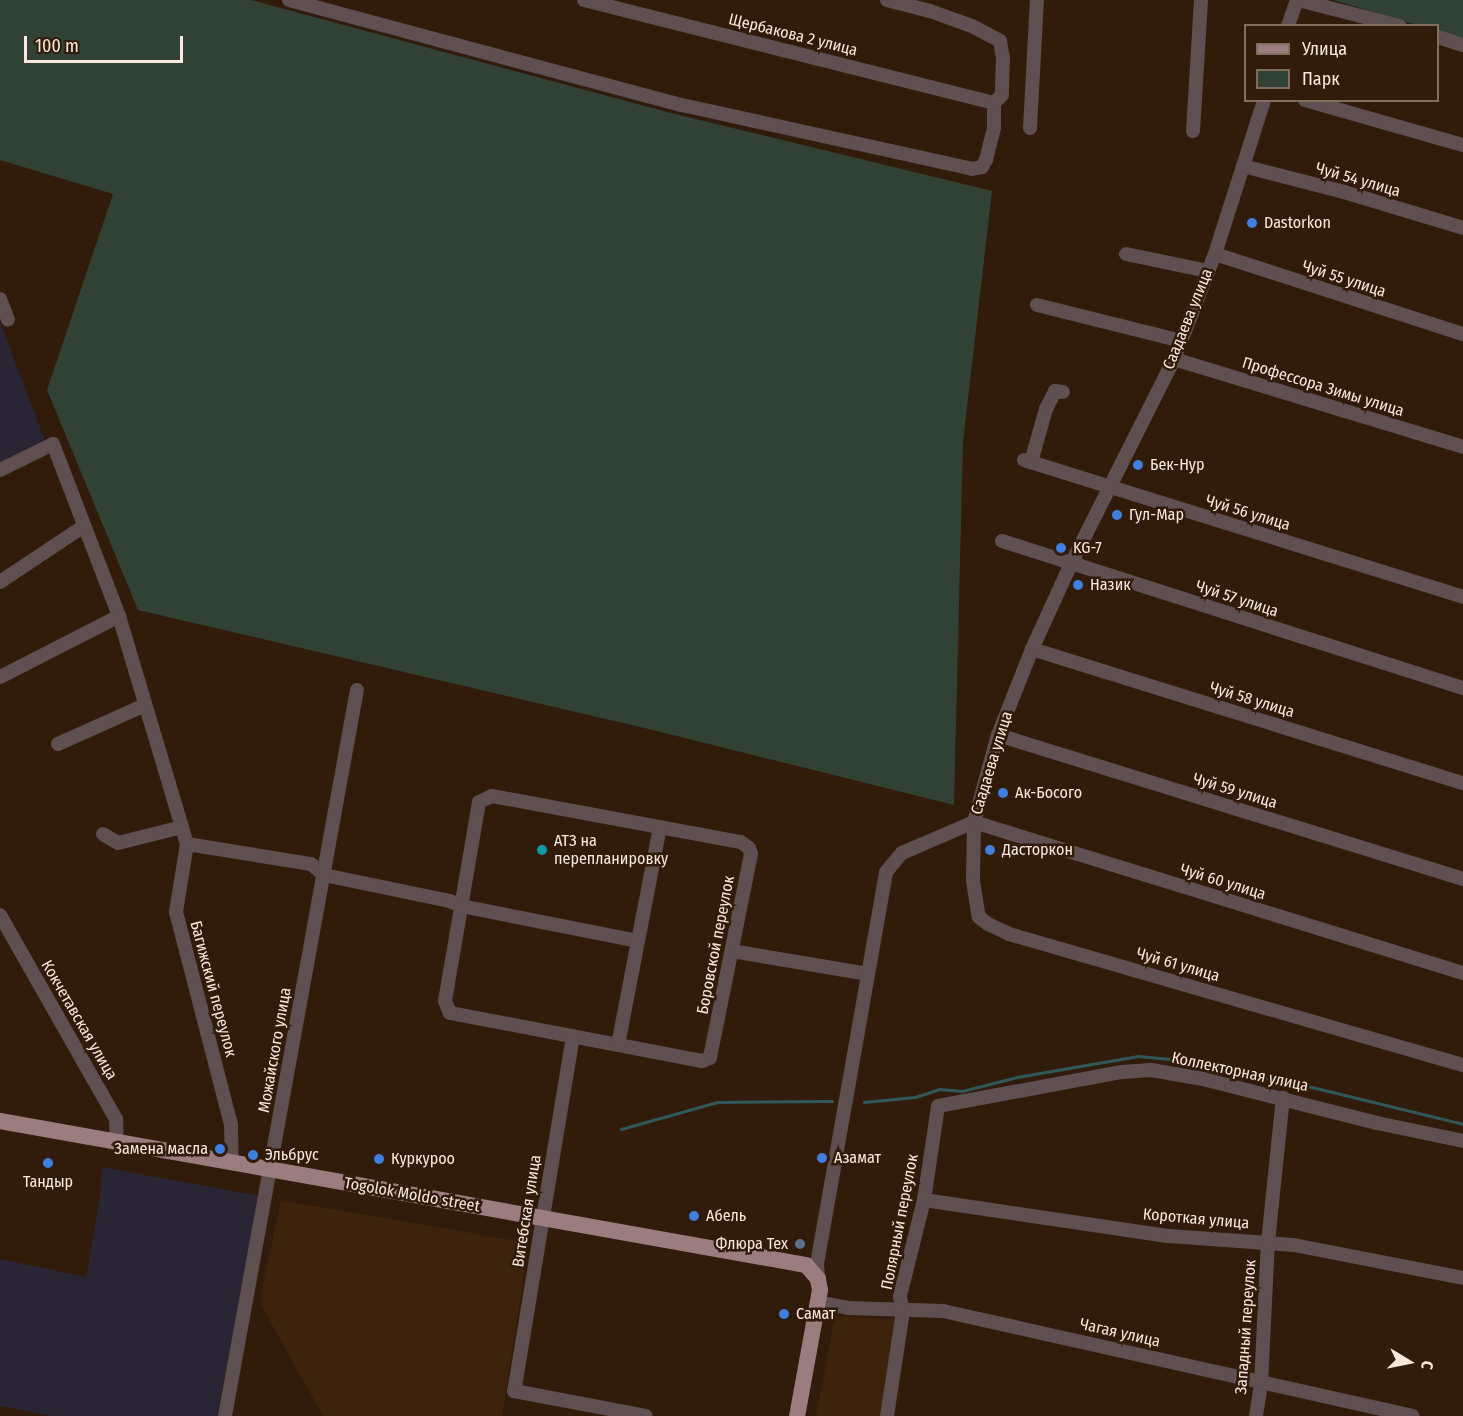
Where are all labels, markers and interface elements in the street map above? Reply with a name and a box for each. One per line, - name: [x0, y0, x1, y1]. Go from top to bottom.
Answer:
- street label: Щербакова 2 улица: [727, 10, 859, 60]
- scale bar: [27, 24, 186, 62]
- legend: [1244, 24, 1439, 102]
- text: 100 m: [35, 35, 79, 57]
- text: Улица: [1302, 38, 1347, 60]
- text: Парк: [1302, 68, 1340, 90]
- street label: Чуй 54 улица: [1313, 159, 1403, 201]
- place label: Dastorkon: [1264, 213, 1331, 233]
- marker: Dastorkon: [1245, 216, 1259, 230]
- street label: Чуй 55 улица: [1300, 256, 1388, 302]
- street label: Саадаева улица: [1159, 266, 1217, 372]
- street label: Профессора Зимы улица: [1240, 353, 1406, 421]
- place label: Бек-Нур: [1150, 455, 1204, 475]
- marker: Бек-Нур: [1131, 458, 1145, 472]
- street label: Чуй 56 улица: [1203, 491, 1293, 535]
- place label: Гул-Мар: [1129, 505, 1184, 525]
- marker: Гул-Мар: [1110, 508, 1124, 522]
- place label: KG-7: [1073, 538, 1102, 558]
- marker: KG-7: [1054, 541, 1068, 555]
- place label: Назик: [1090, 575, 1131, 595]
- street label: Чуй 57 улица: [1193, 577, 1281, 621]
- marker: Назик: [1071, 578, 1085, 592]
- street label: Чуй 58 улица: [1207, 678, 1297, 722]
- street label: Саадаева улица: [967, 709, 1017, 817]
- street label: Чуй 59 улица: [1191, 769, 1279, 813]
- place label: Ак-Босого: [1015, 783, 1082, 803]
- marker: Ак-Босого: [996, 786, 1010, 800]
- place label: АТЗ на перепланировку: [554, 831, 668, 869]
- place label: Дасторкон: [1002, 840, 1073, 860]
- marker: АТЗ на перепланировку: [535, 843, 549, 857]
- marker: Дасторкон: [983, 843, 997, 857]
- street label: Чуй 60 улица: [1178, 860, 1268, 904]
- street label: Боровской переулок: [693, 874, 739, 1016]
- street label: Багижский переулок: [186, 919, 240, 1059]
- street label: Чуй 61 улица: [1134, 944, 1222, 986]
- street label: Кокчетавская улица: [37, 957, 121, 1083]
- street label: Можайского улица: [255, 986, 295, 1114]
- street label: Коллекторная улица: [1170, 1048, 1310, 1096]
- place label: Замена масла: [114, 1139, 208, 1159]
- marker: Замена масла: [213, 1142, 227, 1156]
- place label: Эльбрус: [265, 1145, 319, 1165]
- marker: Эльбрус: [246, 1148, 260, 1162]
- place label: Азамат: [834, 1148, 881, 1168]
- place label: Куркуроо: [391, 1149, 455, 1169]
- marker: Азамат: [815, 1151, 829, 1165]
- marker: Куркуроо: [372, 1152, 386, 1166]
- street label: Полярный переулок: [877, 1152, 923, 1292]
- street label: Витебская улица: [509, 1154, 545, 1268]
- marker: Тандыр: [41, 1156, 55, 1170]
- place label: Тандыр: [23, 1172, 73, 1192]
- street label: Togolok Moldo street: [343, 1174, 481, 1216]
- street label: Короткая улица: [1142, 1205, 1250, 1233]
- place label: Абель: [706, 1206, 746, 1226]
- marker: Абель: [687, 1209, 701, 1223]
- place label: Флюра Тех: [716, 1234, 788, 1254]
- marker: Флюра Тех: [793, 1237, 807, 1251]
- street label: Западный переулок: [1232, 1259, 1260, 1395]
- place label: Самат: [796, 1304, 836, 1324]
- marker: Самат: [777, 1307, 791, 1321]
- street label: Чагая улица: [1078, 1314, 1162, 1352]
- north arrow: [1379, 1332, 1439, 1392]
- text: С: [1417, 1359, 1437, 1371]

